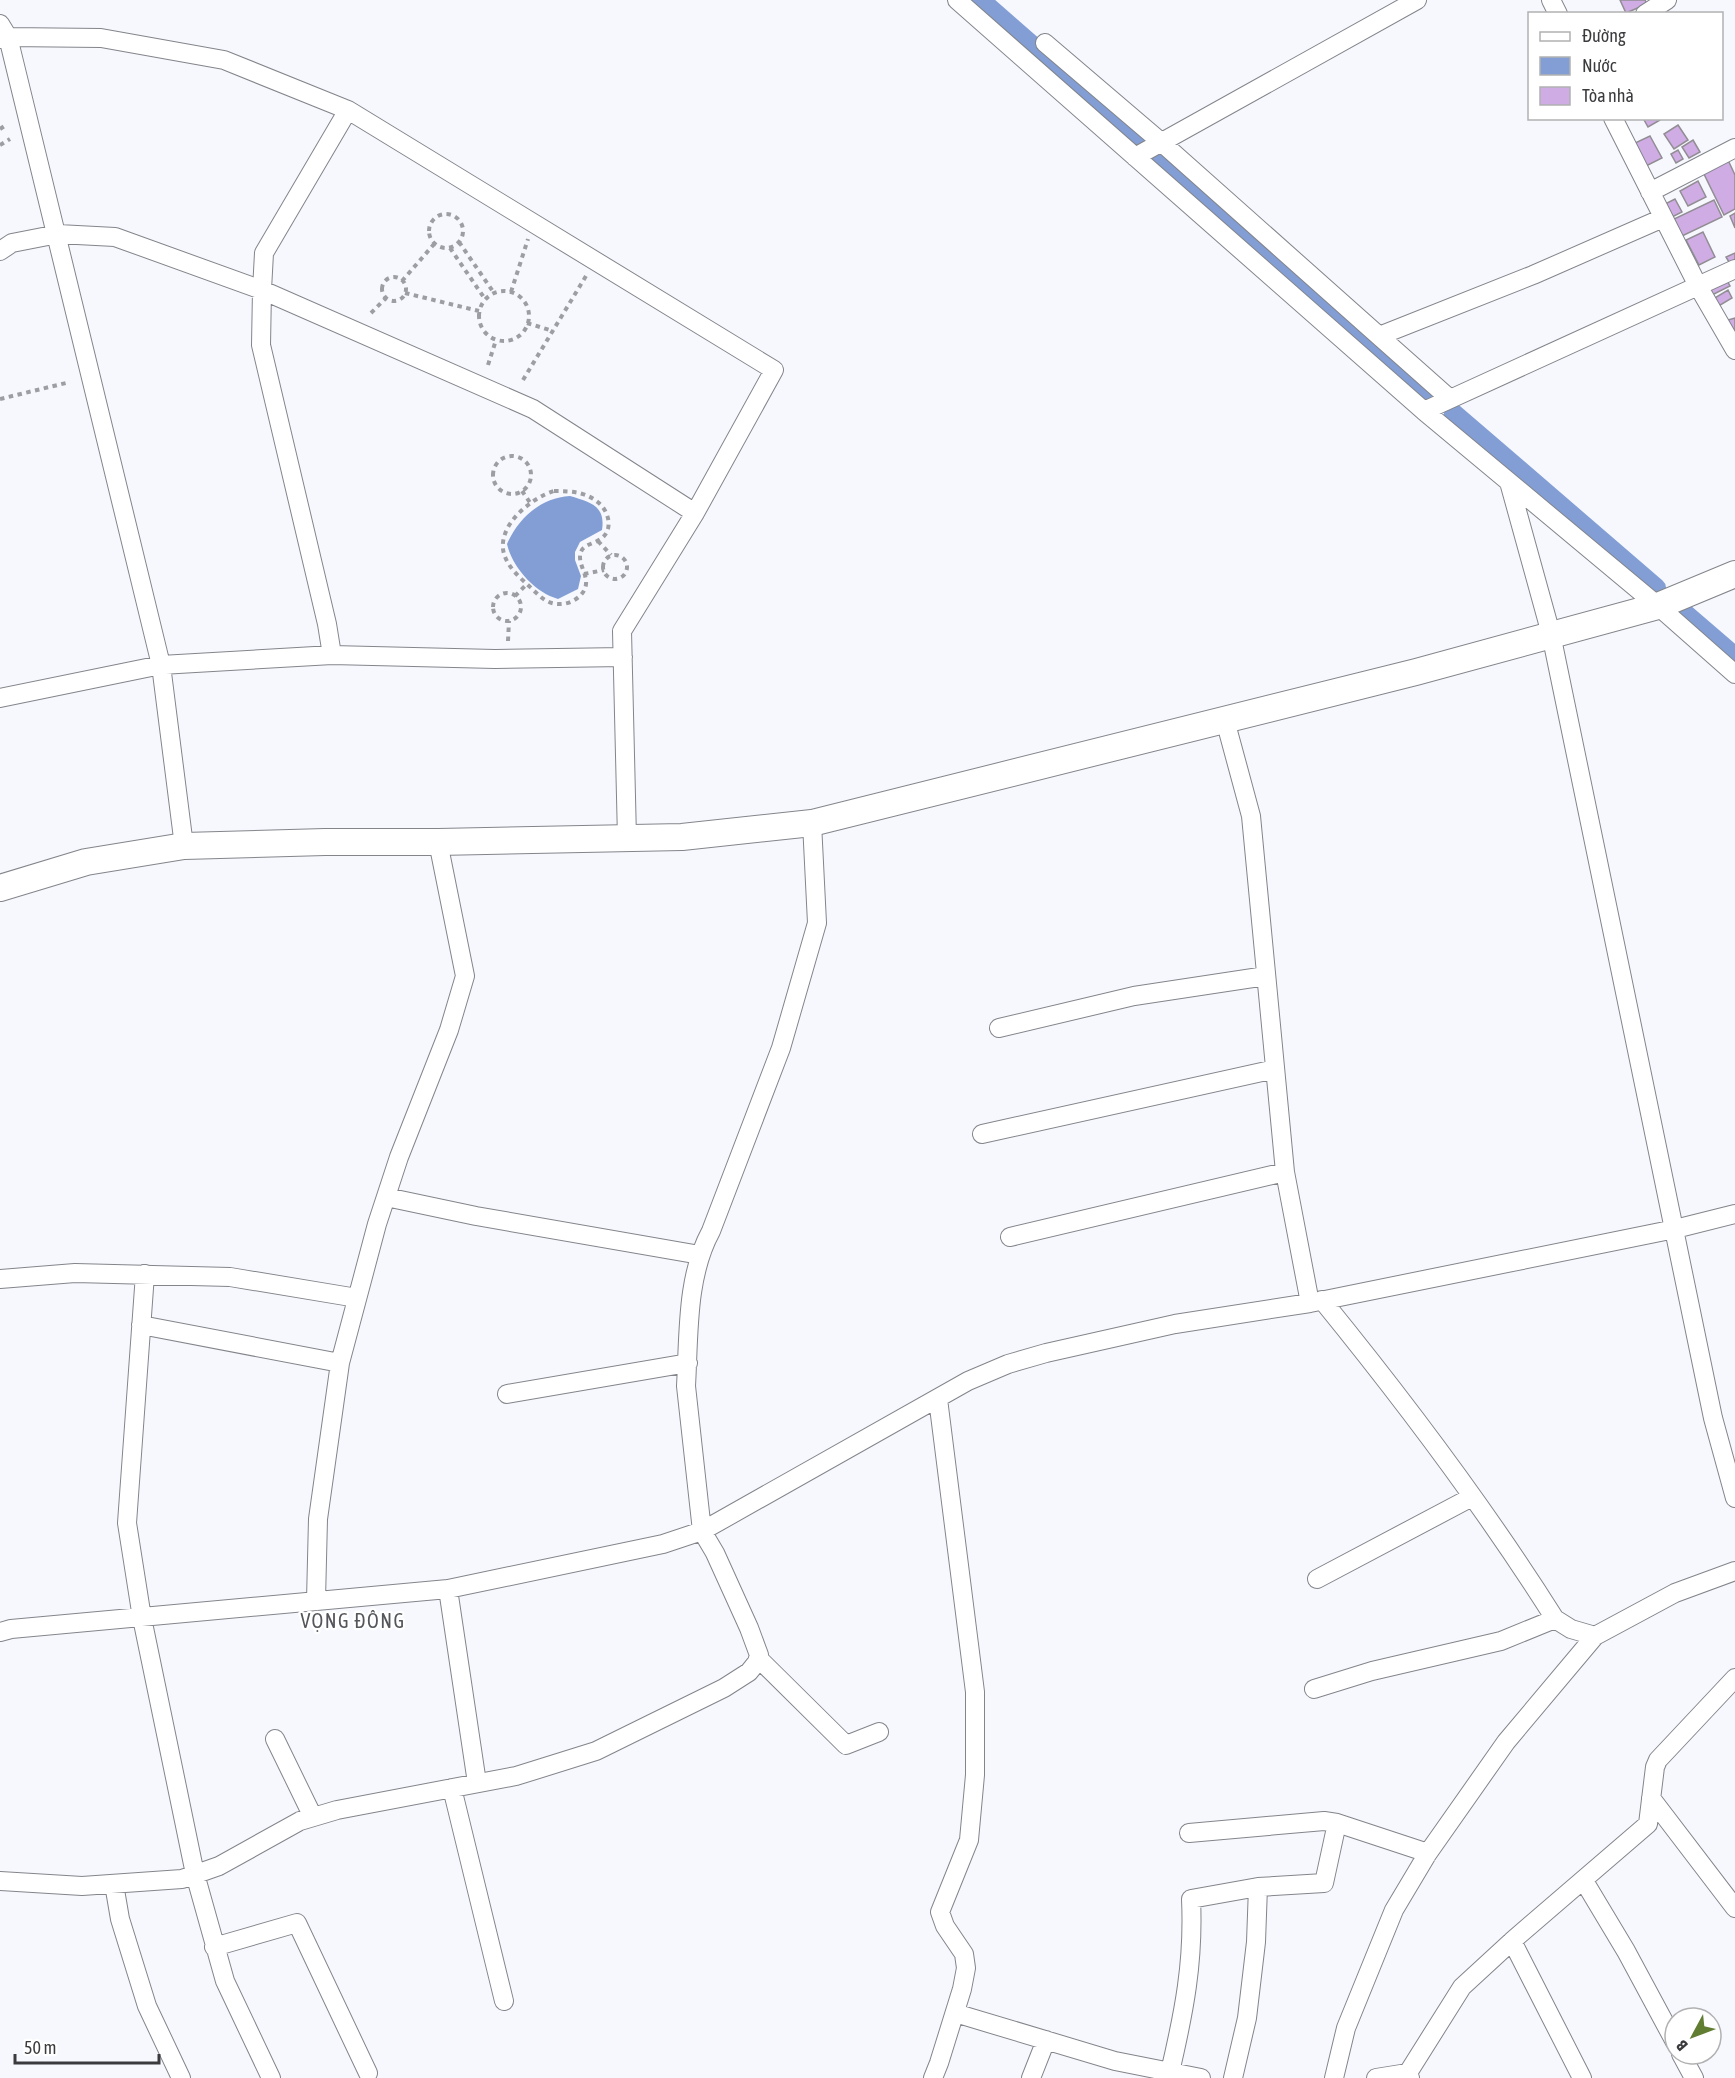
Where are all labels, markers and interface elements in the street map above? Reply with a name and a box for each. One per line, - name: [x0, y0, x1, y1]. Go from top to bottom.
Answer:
- legend: [1528, 12, 1723, 120]
- text: Đường: [1582, 25, 1626, 46]
- text: Nước: [1582, 55, 1617, 76]
- text: Tòa nhà: [1582, 85, 1634, 106]
- district label: VỌNG ĐÔNG: [300, 1609, 406, 1632]
- north arrow: [1663, 2006, 1723, 2066]
- scale bar: [15, 2027, 159, 2065]
- text: 50 m: [24, 2037, 56, 2058]
- text: B: [1672, 2037, 1691, 2055]

